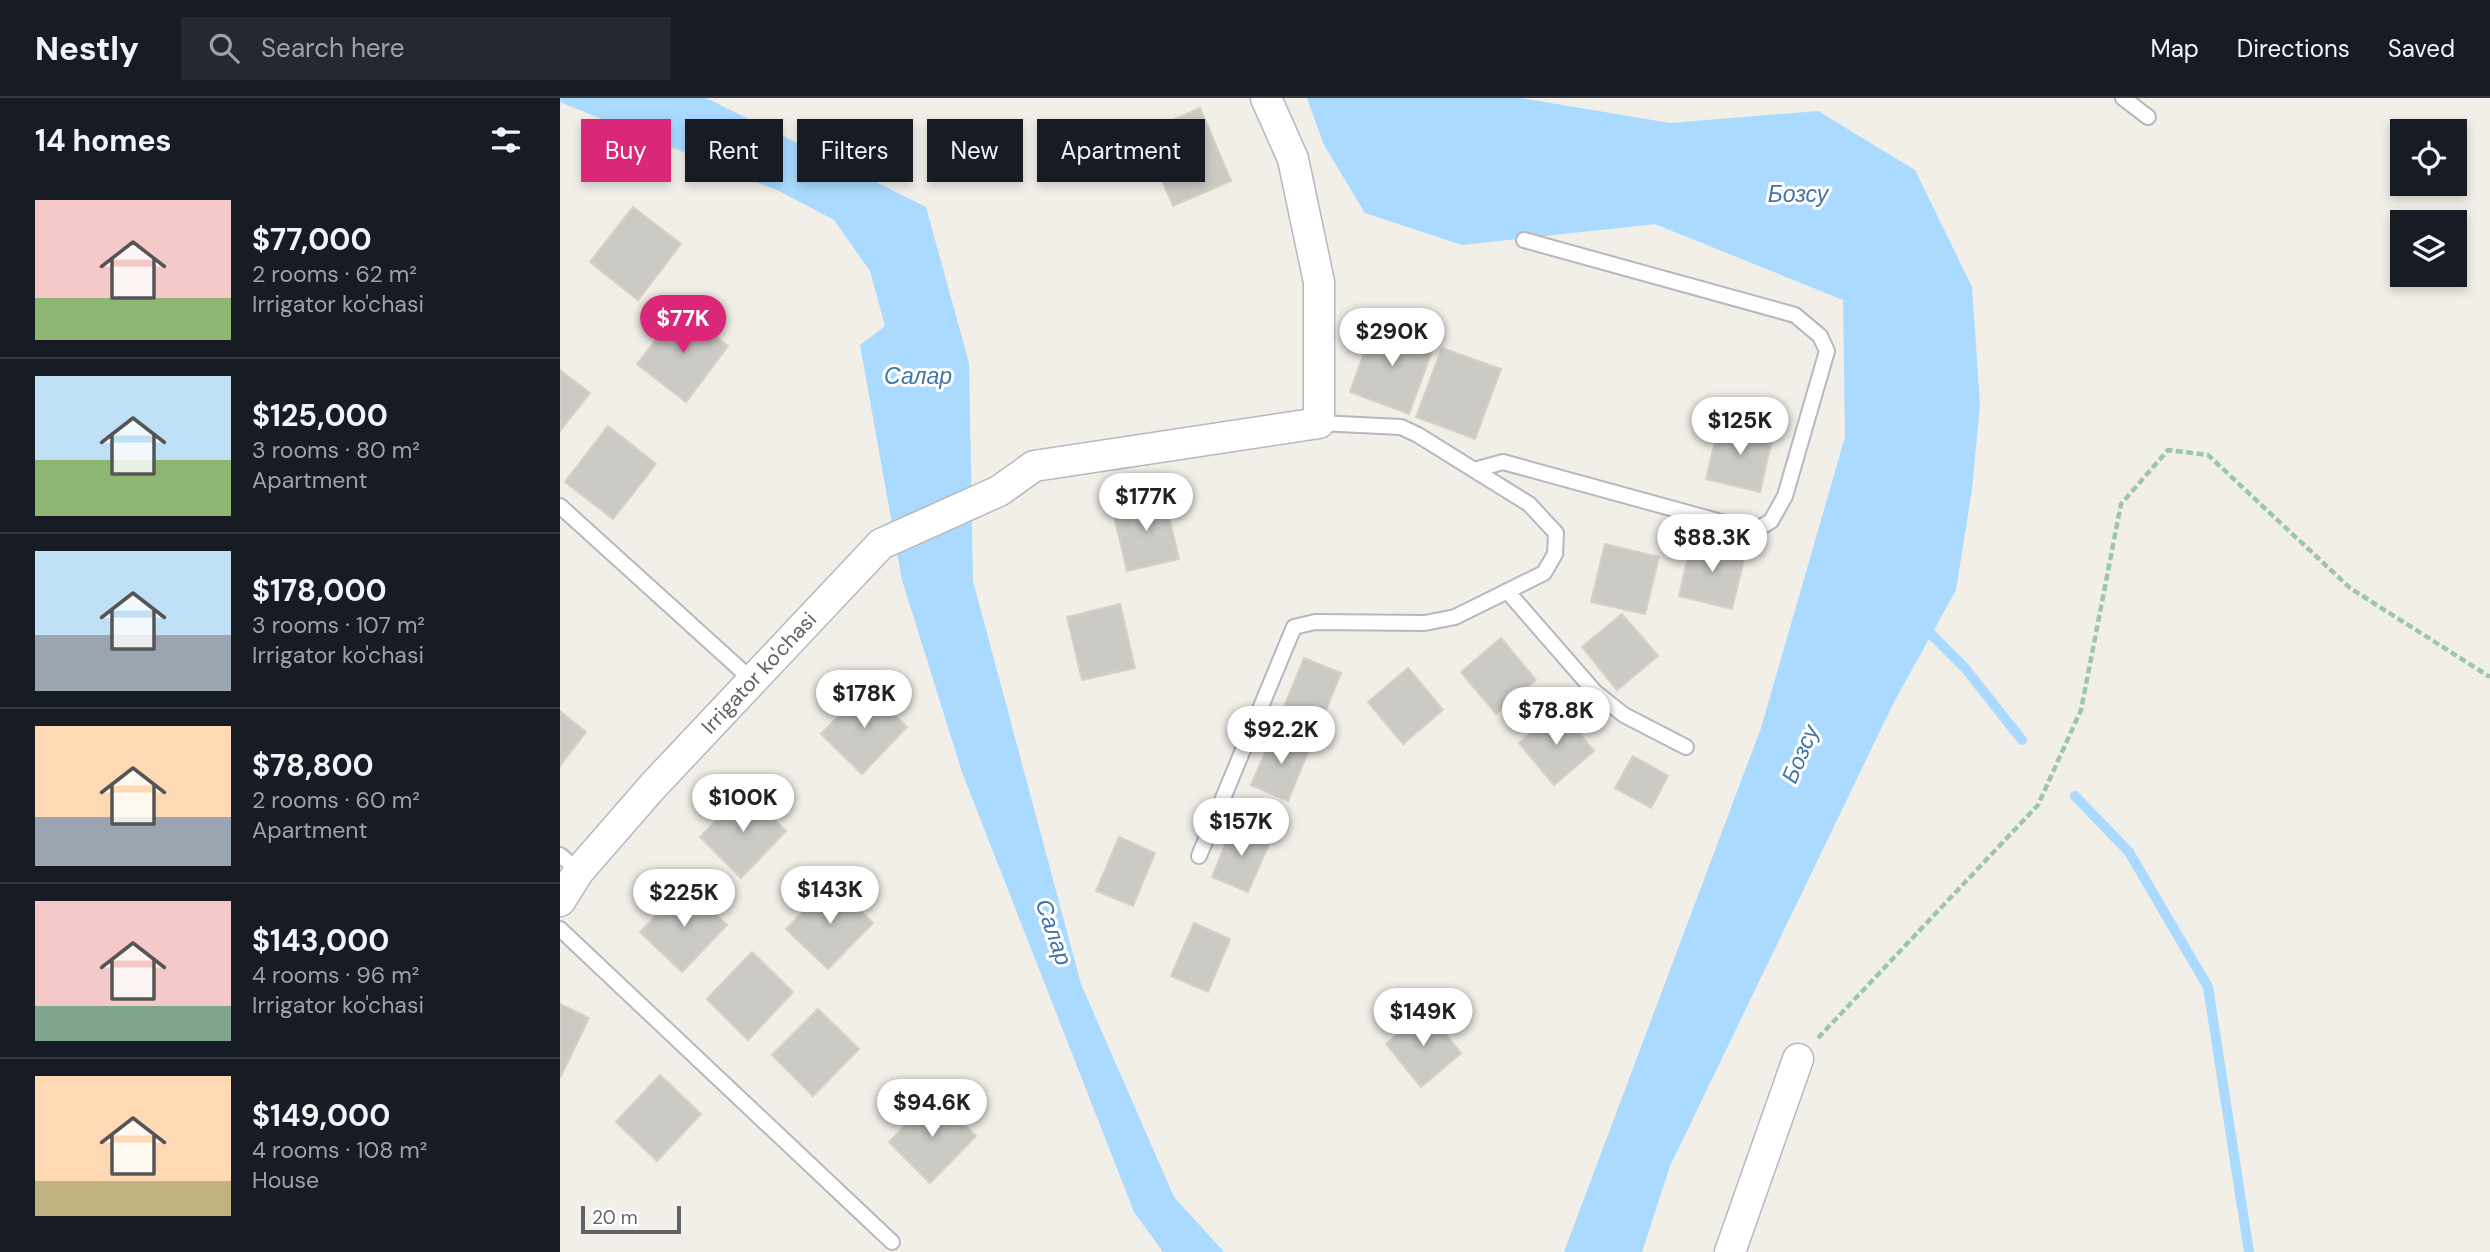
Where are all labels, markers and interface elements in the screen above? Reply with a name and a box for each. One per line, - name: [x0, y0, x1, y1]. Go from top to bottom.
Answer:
- search box: [181, 17, 671, 80]
- text: Nestly: [35, 27, 139, 70]
- icon: search: [205, 29, 243, 67]
- text: Search here: [261, 31, 405, 65]
- text: Map: [2151, 33, 2199, 64]
- text: Directions: [2237, 33, 2350, 64]
- text: Saved: [2388, 33, 2455, 64]
- chip: Buy: [581, 119, 671, 182]
- chip: Rent: [685, 119, 783, 182]
- chip: Filters: [797, 119, 913, 182]
- chip: New: [927, 119, 1023, 182]
- chip: Apartment: [1037, 119, 1205, 182]
- map controls: [2390, 119, 2467, 287]
- button: locate: [2390, 119, 2467, 196]
- text: 14 homes: [35, 121, 172, 160]
- icon: filters: [487, 121, 525, 159]
- water label: Бозсу: [1768, 179, 1830, 209]
- button: layers: [2390, 210, 2467, 287]
- text: $77,000: [252, 220, 372, 259]
- icon: home: [91, 228, 175, 312]
- text: 2 rooms · 62 m²: [252, 259, 417, 289]
- text: Irrigator ko'chasi: [252, 289, 424, 319]
- pin: $77K: [642, 296, 724, 355]
- text: $77K: [656, 303, 710, 333]
- pin: $290K: [1343, 308, 1441, 368]
- text: $290K: [1356, 316, 1428, 346]
- water label: Салар: [884, 361, 952, 391]
- text: $125,000: [252, 396, 388, 435]
- pin: $125K: [1691, 398, 1789, 457]
- icon: home: [91, 404, 175, 488]
- text: $125K: [1708, 405, 1772, 435]
- text: 3 rooms · 80 m²: [252, 435, 420, 465]
- text: Apartment: [252, 465, 367, 495]
- pin: $177K: [1097, 474, 1195, 533]
- text: $177K: [1115, 481, 1177, 511]
- pin: $88.3K: [1655, 514, 1769, 574]
- text: $88.3K: [1673, 522, 1751, 552]
- text: $178,000: [252, 571, 387, 610]
- icon: home: [91, 579, 175, 663]
- street label: Irrigator ko'chasi: [695, 606, 823, 740]
- text: 3 rooms · 107 m²: [252, 610, 425, 640]
- text: Irrigator ko'chasi: [252, 640, 424, 670]
- pin: $178K: [815, 670, 913, 730]
- text: $178K: [832, 678, 896, 708]
- pin: $78.8K: [1499, 688, 1613, 747]
- text: $78.8K: [1518, 695, 1594, 725]
- pin: $92.2K: [1224, 706, 1338, 766]
- text: $92.2K: [1243, 714, 1319, 744]
- water label: Бозсу: [1774, 719, 1826, 788]
- text: $78,800: [252, 746, 374, 785]
- icon: home: [91, 754, 175, 838]
- pin: $100K: [694, 774, 792, 834]
- text: $100K: [708, 782, 778, 812]
- text: 2 rooms · 60 m²: [252, 785, 420, 815]
- pin: $157K: [1192, 798, 1290, 858]
- text: $157K: [1209, 806, 1273, 836]
- text: Apartment: [252, 815, 367, 845]
- pin: $143K: [781, 866, 879, 926]
- pin: $225K: [635, 870, 733, 929]
- text: $143K: [797, 874, 863, 904]
- text: $225K: [649, 877, 719, 907]
- water label: Салар: [1029, 895, 1079, 969]
- text: $143,000: [252, 921, 389, 960]
- icon: home: [91, 929, 175, 1013]
- text: 4 rooms · 96 m²: [252, 960, 419, 990]
- pin: $149K: [1374, 988, 1472, 1048]
- text: Irrigator ko'chasi: [252, 990, 424, 1020]
- text: $149K: [1390, 996, 1456, 1026]
- pin: $94.6K: [875, 1080, 989, 1139]
- text: $94.6K: [893, 1087, 971, 1117]
- text: $149,000: [252, 1096, 390, 1135]
- icon: home: [91, 1104, 175, 1188]
- text: 4 rooms · 108 m²: [252, 1135, 427, 1165]
- text: House: [252, 1165, 319, 1195]
- scale bar: [581, 1203, 681, 1235]
- text: 20 m: [592, 1205, 638, 1230]

